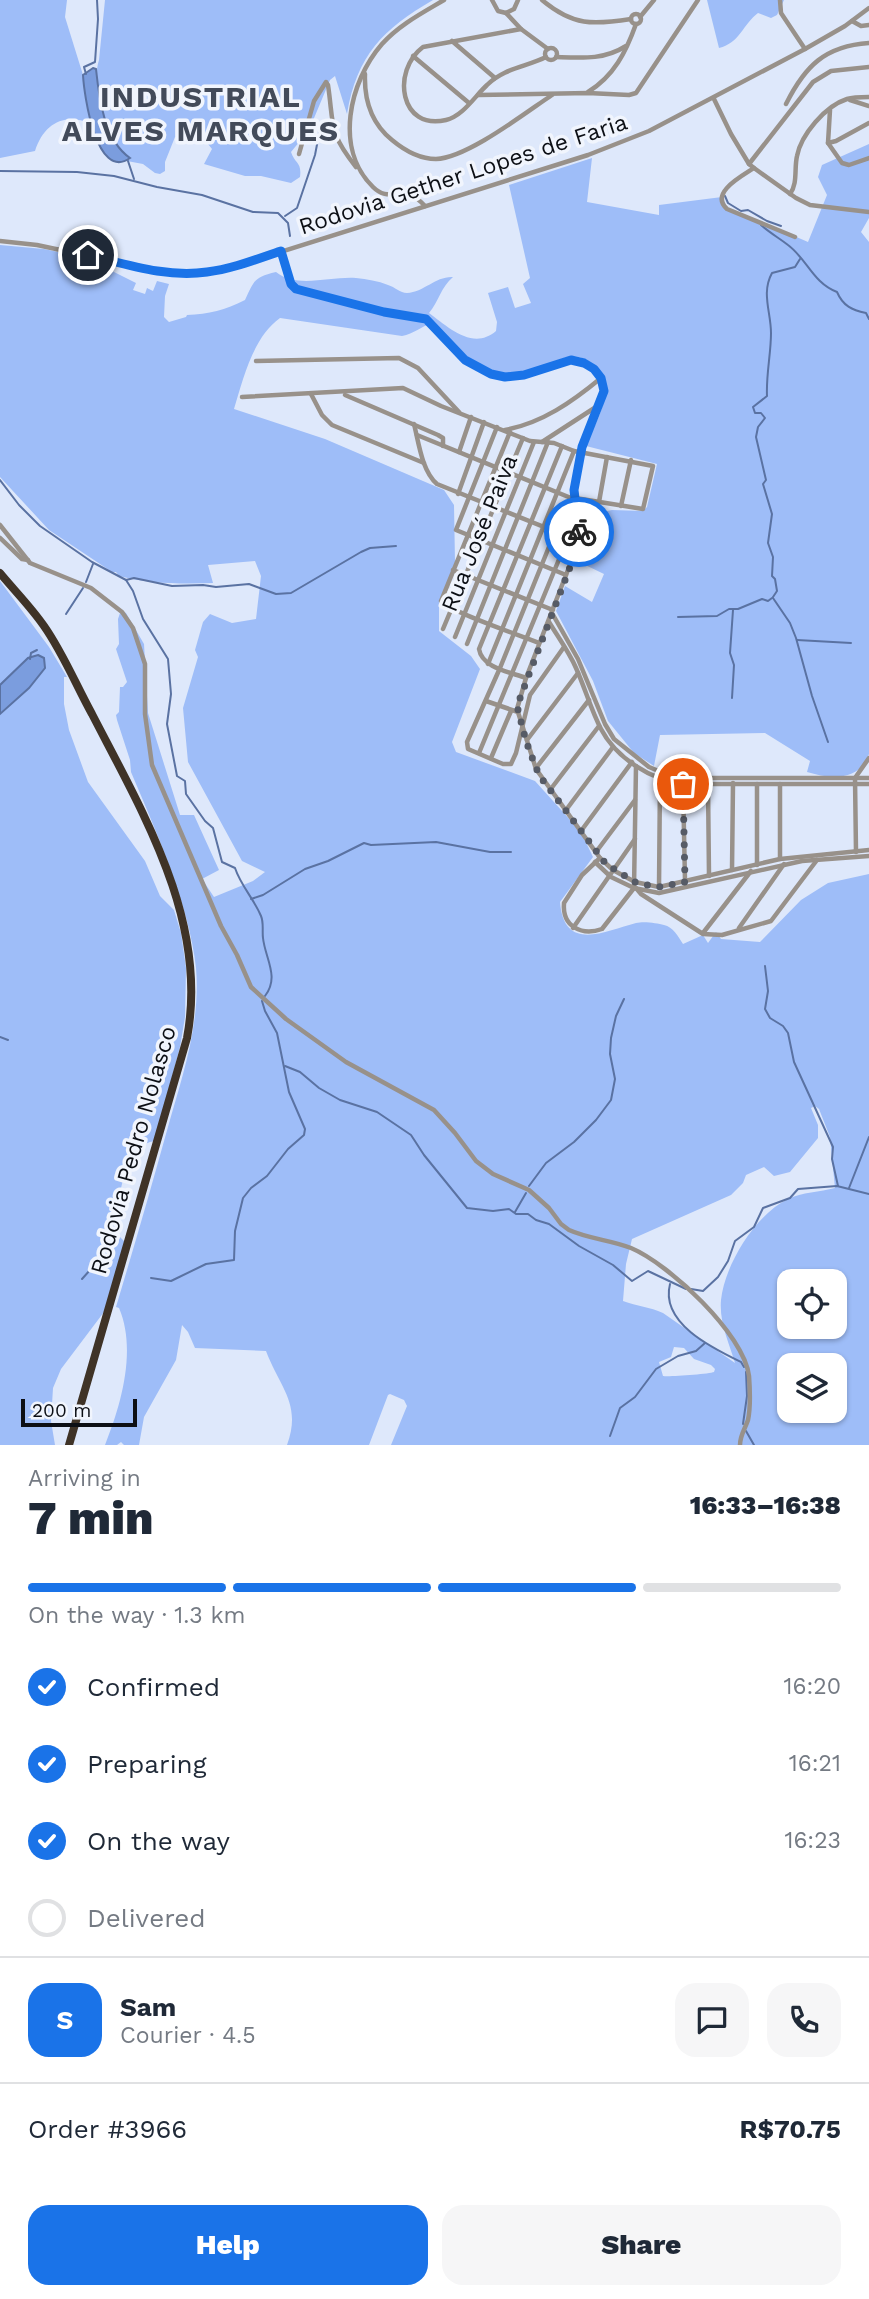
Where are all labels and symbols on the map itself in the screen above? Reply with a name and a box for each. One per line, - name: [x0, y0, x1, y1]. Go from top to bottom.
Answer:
- district label: INDUSTRIAL ALVES MARQUES: [62, 79, 340, 148]
- street label: Rodovia Gether Lopes de Faria: [296, 109, 631, 240]
- pin: [58, 225, 118, 285]
- street label: Rua José Paiva: [436, 451, 523, 616]
- courier: [544, 497, 614, 567]
- pin: [653, 754, 713, 814]
- street label: Rodovia Pedro Nolasco: [85, 1023, 182, 1277]
- scale bar: [21, 1396, 136, 1428]

